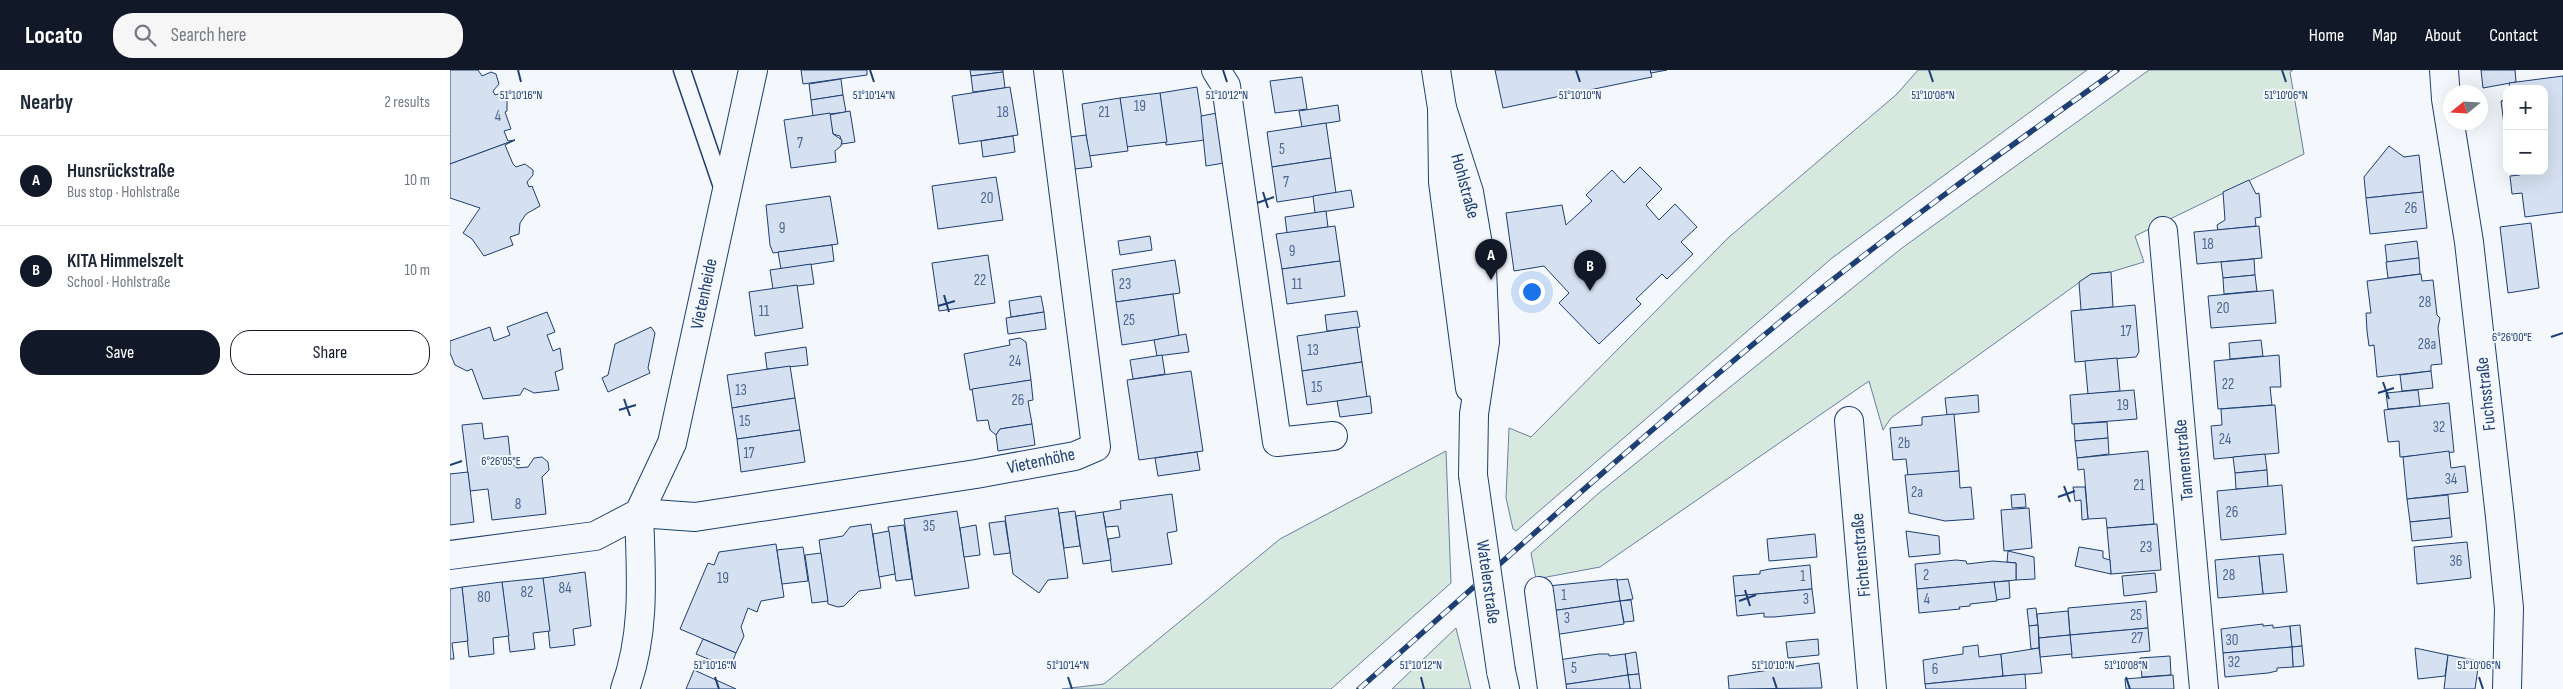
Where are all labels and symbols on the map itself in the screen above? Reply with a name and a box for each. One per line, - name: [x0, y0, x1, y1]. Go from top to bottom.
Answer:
- north arrow: [2443, 85, 2488, 130]
- text: 51°10'16"N: [500, 88, 542, 103]
- text: 51°10'14"N: [853, 88, 895, 103]
- text: 51°10'12"N: [1206, 88, 1248, 103]
- text: 51°10'10"N: [1559, 88, 1601, 103]
- text: 51°10'08"N: [1911, 88, 1955, 103]
- text: 51°10'06"N: [2264, 88, 2308, 103]
- house number: 19: [1134, 97, 1146, 116]
- house number: 18: [997, 103, 1009, 122]
- house number: 21: [1098, 103, 1110, 122]
- house number: 4: [495, 107, 501, 126]
- house number: 7: [797, 134, 803, 153]
- house number: 5: [1279, 140, 1285, 159]
- street label: Hohlstraße: [1446, 151, 1484, 221]
- house number: 7: [1283, 173, 1289, 192]
- house number: 20: [981, 189, 993, 208]
- house number: 26: [2405, 199, 2417, 218]
- house number: 9: [779, 219, 785, 238]
- house number: 18: [2202, 235, 2214, 254]
- pin: A: [1475, 239, 1507, 280]
- house number: 9: [1289, 242, 1295, 261]
- pin: B: [1574, 250, 1606, 291]
- street label: Vietenheide: [686, 257, 722, 331]
- house number: 22: [974, 271, 986, 290]
- house number: 23: [1119, 275, 1131, 294]
- house number: 11: [1292, 275, 1303, 294]
- your location: [1519, 279, 1545, 305]
- house number: 28: [2419, 293, 2431, 312]
- house number: 20: [2217, 299, 2229, 318]
- house number: 11: [759, 302, 770, 321]
- house number: 25: [1123, 311, 1135, 330]
- house number: 17: [2120, 322, 2132, 341]
- text: 6°26'00"E: [2492, 330, 2532, 345]
- house number: 28a: [2418, 335, 2436, 354]
- house number: 13: [1307, 341, 1319, 360]
- house number: 24: [1009, 352, 1021, 371]
- street label: Fuchsstraße: [2472, 356, 2500, 432]
- house number: 22: [2222, 375, 2234, 394]
- house number: 15: [1311, 378, 1323, 397]
- house number: 13: [735, 381, 747, 400]
- house number: 26: [1012, 391, 1024, 410]
- house number: 19: [2117, 396, 2129, 415]
- house number: 15: [739, 412, 751, 431]
- street label: Tannenstraße: [2170, 418, 2198, 502]
- house number: 32: [2433, 418, 2445, 437]
- house number: 24: [2219, 430, 2231, 449]
- house number: 2b: [1898, 434, 1910, 453]
- house number: 17: [743, 444, 755, 463]
- street label: Vietenhöhe: [1005, 444, 1077, 478]
- text: 6°26'05"E: [481, 454, 521, 469]
- house number: 34: [2445, 470, 2457, 489]
- house number: 21: [2133, 476, 2145, 495]
- house number: 2a: [1911, 483, 1923, 502]
- house number: 8: [515, 495, 521, 514]
- house number: 26: [2226, 503, 2238, 522]
- street label: Fichtenstraße: [1847, 512, 1875, 598]
- house number: 35: [923, 517, 935, 536]
- house number: 23: [2140, 538, 2152, 557]
- street label: Watelerstraße: [1472, 539, 1504, 625]
- house number: 36: [2450, 552, 2462, 571]
- house number: 2: [1923, 566, 1929, 585]
- house number: 28: [2223, 566, 2235, 585]
- house number: 1: [1800, 567, 1806, 586]
- house number: 19: [717, 569, 729, 588]
- house number: 84: [558, 579, 572, 598]
- house number: 82: [521, 583, 533, 602]
- house number: 1: [1561, 586, 1567, 605]
- house number: 80: [477, 588, 491, 607]
- house number: 3: [1803, 590, 1809, 609]
- house number: 4: [1924, 590, 1930, 609]
- house number: 25: [2130, 606, 2142, 625]
- house number: 3: [1564, 609, 1570, 628]
- house number: 27: [2131, 629, 2143, 648]
- house number: 30: [2226, 631, 2238, 650]
- house number: 32: [2228, 653, 2240, 672]
- text: 51°10'16"N: [694, 658, 736, 673]
- text: 51°10'14"N: [1047, 658, 1089, 673]
- text: 51°10'12"N: [1400, 658, 1442, 673]
- text: 51°10'10"N: [1752, 658, 1794, 673]
- text: 51°10'08"N: [2104, 658, 2148, 673]
- text: 51°10'06"N: [2457, 658, 2501, 673]
- house number: 5: [1571, 659, 1577, 678]
- house number: 6: [1932, 660, 1938, 679]

